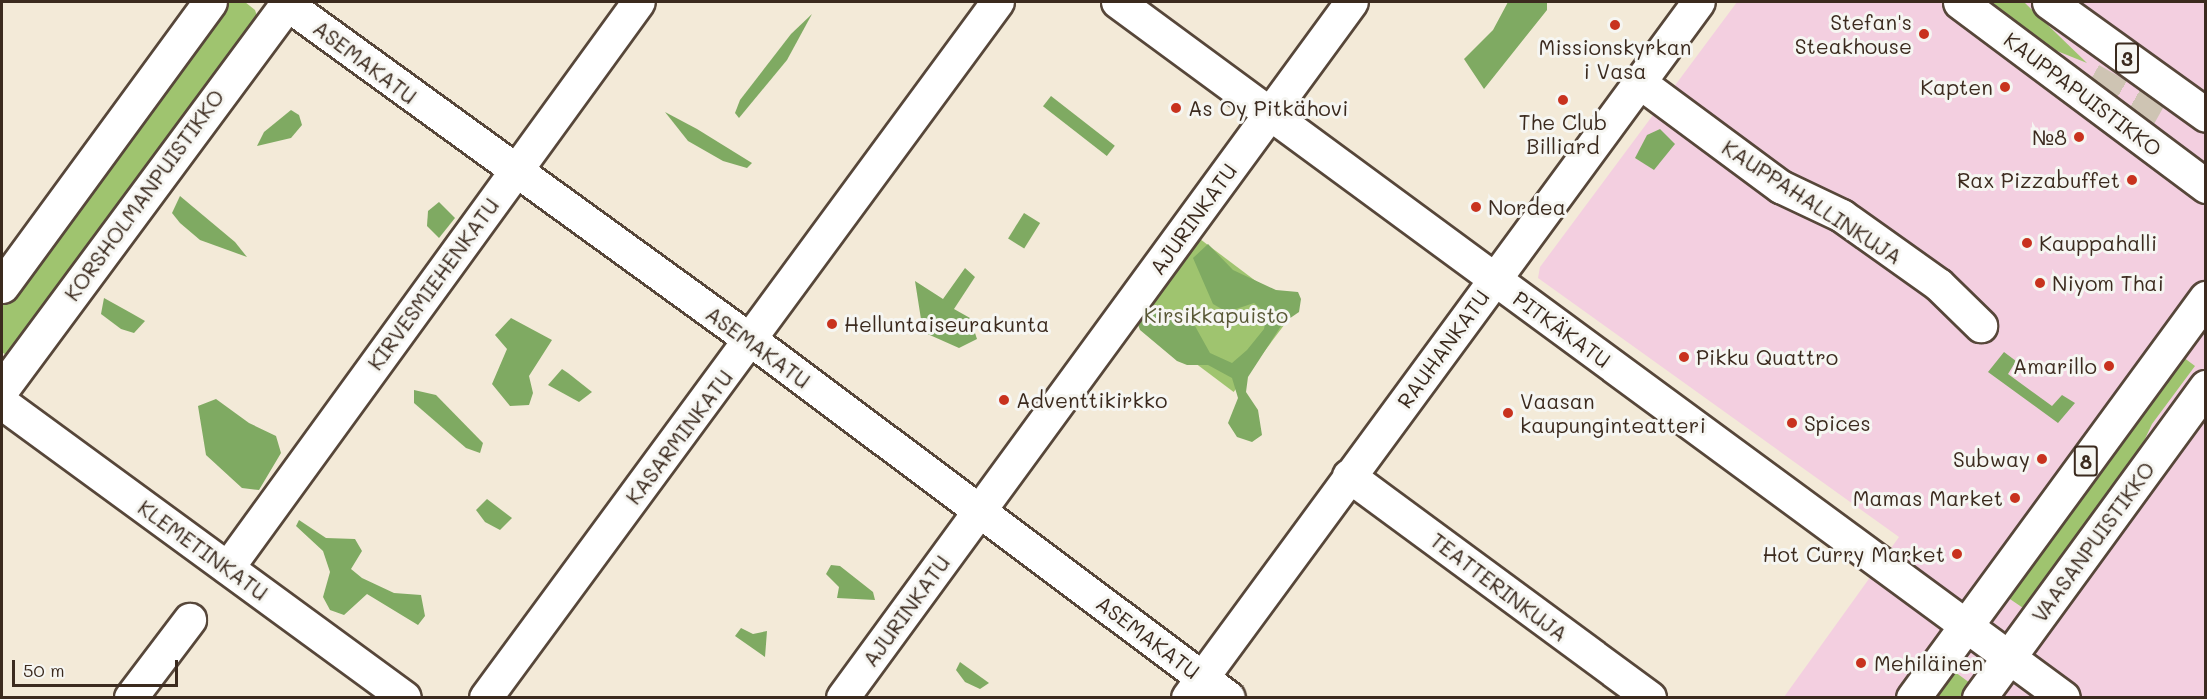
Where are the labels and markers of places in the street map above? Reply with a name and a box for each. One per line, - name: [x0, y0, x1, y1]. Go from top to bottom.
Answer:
- place label: Stefan's Steakhouse: [1795, 9, 1912, 59]
- marker: Missionskyrkan i Vasa: [1608, 18, 1622, 32]
- marker: Stefan's Steakhouse: [1917, 27, 1931, 41]
- place label: Missionskyrkan i Vasa: [1539, 34, 1691, 84]
- place label: Kapten: [1920, 74, 1993, 100]
- marker: Kapten: [1998, 80, 2012, 94]
- marker: The Club Billiard: [1556, 93, 1570, 107]
- place label: As Oy Pitkähovi: [1188, 95, 1348, 121]
- marker: As Oy Pitkähovi: [1169, 101, 1183, 115]
- place label: The Club Billiard: [1519, 109, 1607, 159]
- place label: №8: [2032, 124, 2067, 150]
- marker: №8: [2072, 130, 2086, 144]
- place label: Rax Pizzabuffet: [1957, 167, 2120, 193]
- marker: Rax Pizzabuffet: [2125, 173, 2139, 187]
- place label: Nordea: [1488, 194, 1566, 220]
- marker: Nordea: [1469, 200, 1483, 214]
- place label: Kauppahalli: [2039, 230, 2157, 256]
- marker: Kauppahalli: [2020, 236, 2034, 250]
- place label: Niyom Thai: [2052, 270, 2164, 296]
- marker: Niyom Thai: [2033, 276, 2047, 290]
- place label: Helluntaiseurakunta: [844, 311, 1049, 337]
- marker: Helluntaiseurakunta: [825, 317, 839, 331]
- place label: Pikku Quattro: [1696, 344, 1838, 370]
- marker: Pikku Quattro: [1677, 350, 1691, 364]
- place label: Amarillo: [2013, 353, 2097, 379]
- marker: Amarillo: [2102, 359, 2116, 373]
- place label: Adventtikirkko: [1016, 387, 1167, 413]
- place label: Vaasan kaupunginteatteri: [1520, 388, 1706, 438]
- marker: Adventtikirkko: [997, 393, 1011, 407]
- marker: Vaasan kaupunginteatteri: [1501, 406, 1515, 420]
- place label: Spices: [1804, 410, 1871, 436]
- marker: Spices: [1785, 416, 1799, 430]
- place label: Subway: [1953, 446, 2030, 472]
- marker: Subway: [2035, 452, 2049, 466]
- place label: Mamas Market: [1853, 485, 2003, 511]
- marker: Mamas Market: [2008, 491, 2022, 505]
- place label: Hot Curry Market: [1763, 541, 1945, 567]
- marker: Hot Curry Market: [1950, 547, 1964, 561]
- place label: Mehiläinen: [1874, 650, 1983, 676]
- marker: Mehiläinen: [1852, 654, 1870, 672]

